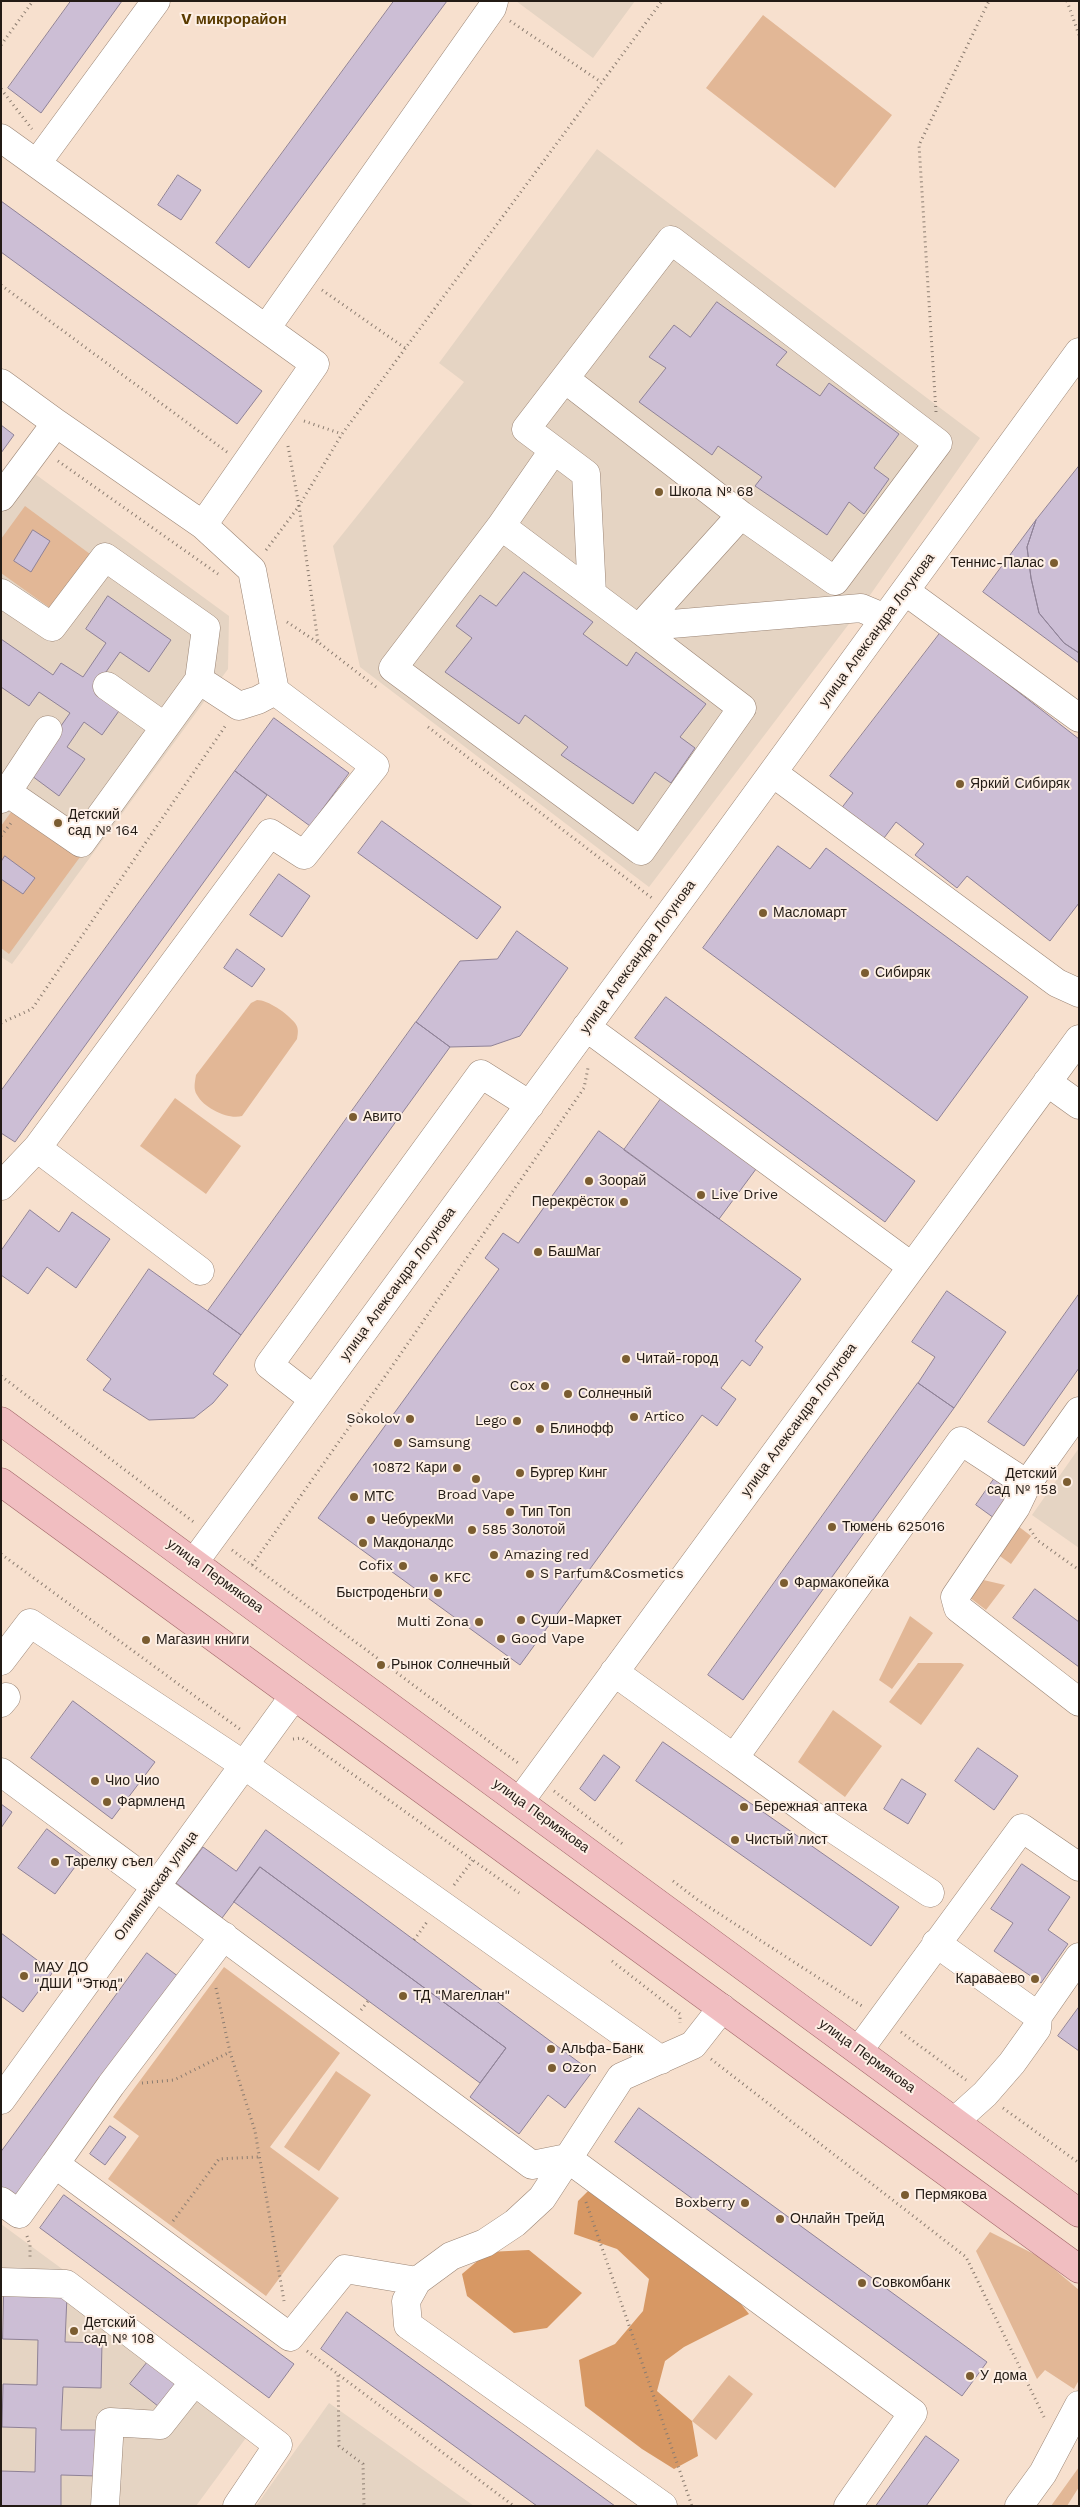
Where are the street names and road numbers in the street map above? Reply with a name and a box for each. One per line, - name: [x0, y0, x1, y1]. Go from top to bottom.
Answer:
- street label: улица Александра Логунова: [816, 550, 938, 710]
- street label: улица Александра Логунова: [577, 877, 699, 1037]
- street label: улица Александра Логунова: [337, 1204, 459, 1364]
- street label: улица Александра Логунова: [738, 1340, 860, 1500]
- street label: улица Пермякова: [163, 1535, 267, 1617]
- street label: улица Пермякова: [489, 1775, 593, 1857]
- street label: Олимпийская улица: [111, 1828, 201, 1944]
- street label: улица Пермякова: [815, 2015, 919, 2097]

